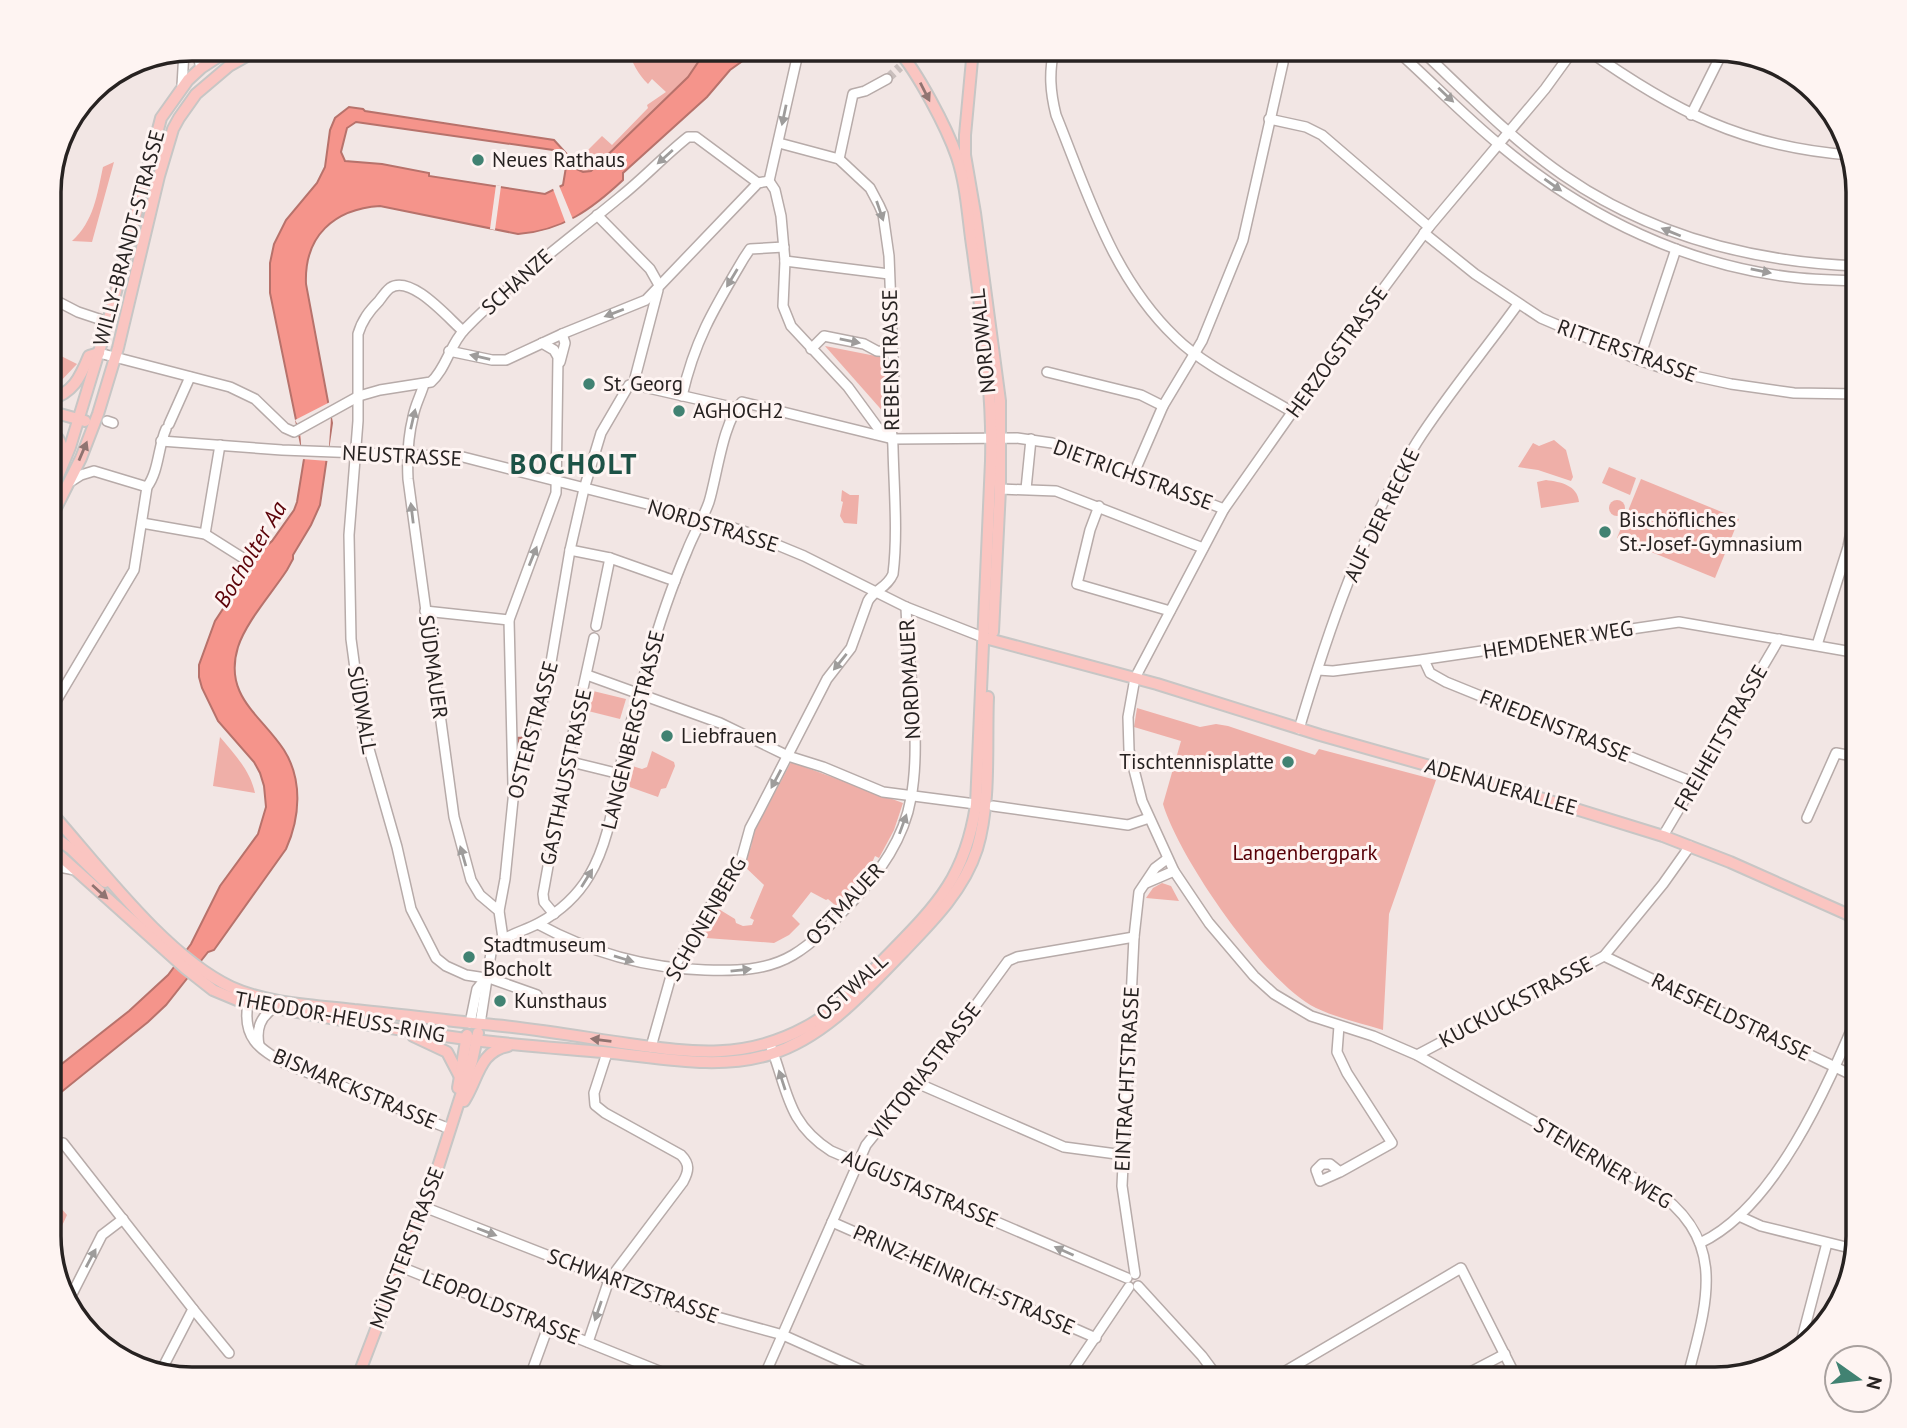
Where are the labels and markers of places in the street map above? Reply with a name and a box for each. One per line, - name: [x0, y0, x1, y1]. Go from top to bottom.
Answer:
- place label: Neues Rathaus: [492, 146, 625, 173]
- marker: Neues Rathaus: [470, 152, 486, 168]
- place label: St. Georg: [603, 370, 683, 397]
- marker: St. Georg: [581, 376, 597, 392]
- place label: AGHOCH2: [693, 397, 784, 424]
- marker: AGHOCH2: [671, 403, 687, 419]
- place label: Bischöfliches St.-Josef-Gymnasium: [1619, 506, 1803, 557]
- marker: Bischöfliches St.-Josef-Gymnasium: [1597, 524, 1613, 540]
- place label: Liebfrauen: [681, 722, 777, 749]
- marker: Liebfrauen: [659, 728, 675, 744]
- place label: Tischtennisplatte: [1119, 748, 1274, 775]
- marker: Tischtennisplatte: [1280, 754, 1296, 770]
- place label: Stadtmuseum Bocholt: [483, 931, 606, 982]
- marker: Stadtmuseum Bocholt: [461, 949, 477, 965]
- place label: Kunsthaus: [514, 987, 607, 1014]
- marker: Kunsthaus: [492, 993, 508, 1009]

